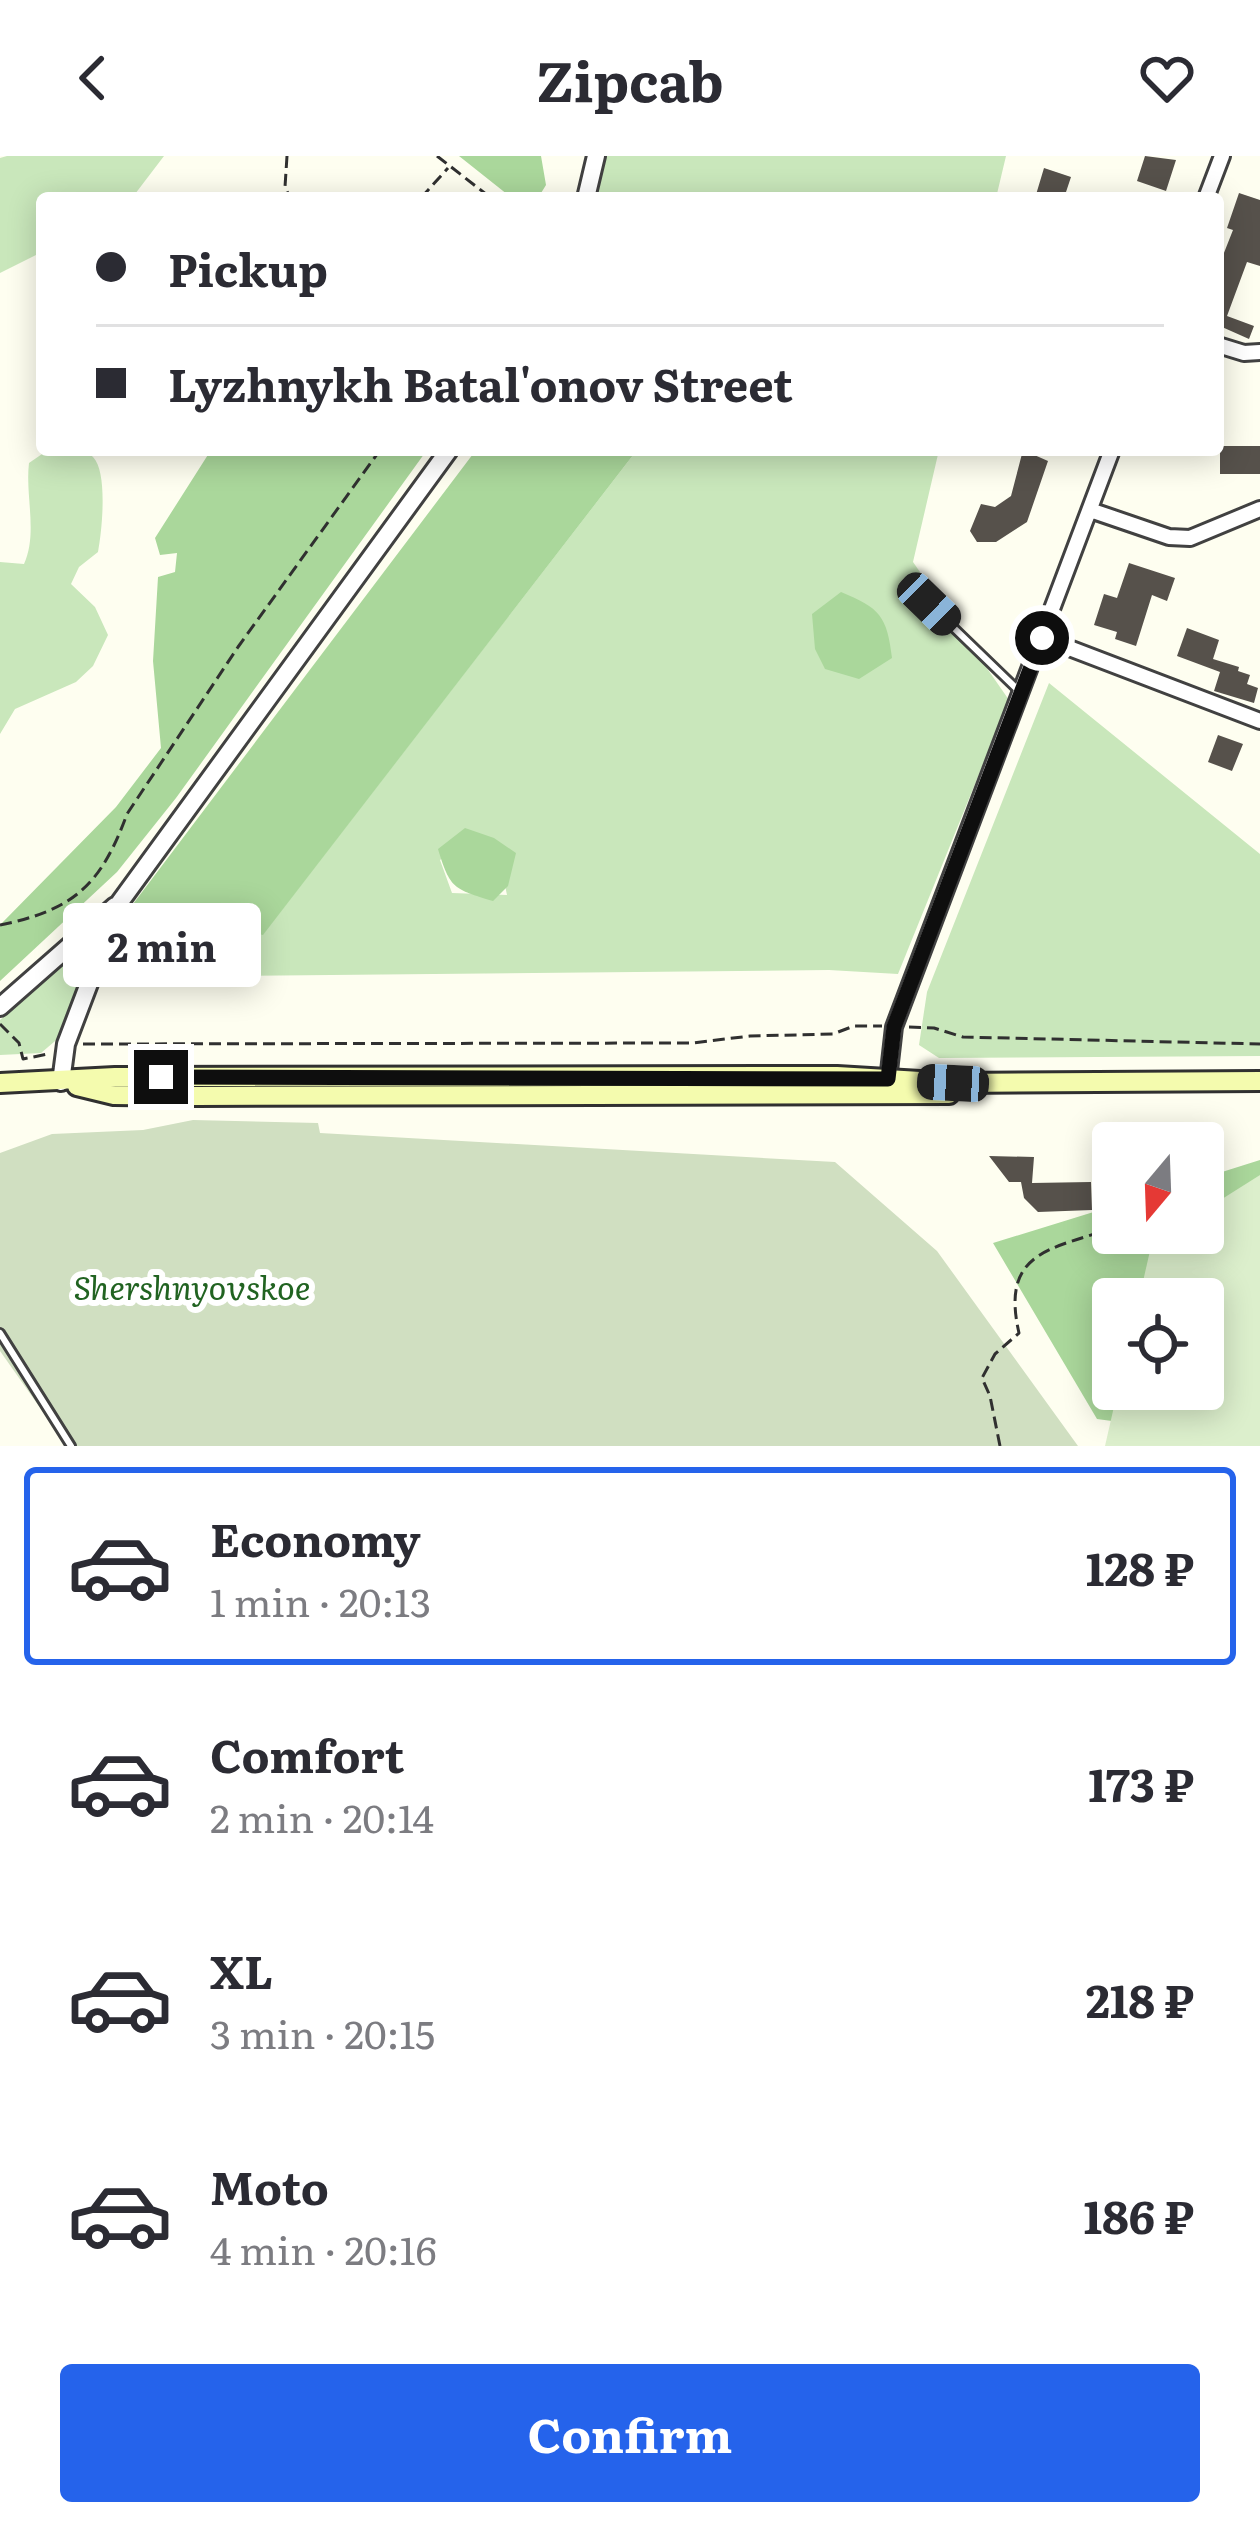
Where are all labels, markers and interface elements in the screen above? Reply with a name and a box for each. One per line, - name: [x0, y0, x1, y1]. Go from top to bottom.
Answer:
- text: Zipcab: [537, 38, 723, 119]
- icon: back: [60, 45, 126, 111]
- icon: heart: [1134, 45, 1200, 111]
- text: Pickup: [168, 234, 328, 301]
- text: Lyzhnykh Batal'onov Street: [168, 349, 793, 416]
- car: [891, 566, 967, 642]
- route start: [1015, 611, 1069, 665]
- callout: 2 min: [62, 903, 260, 987]
- text: 2 min: [108, 916, 216, 974]
- route end: [134, 1050, 188, 1104]
- car: [916, 1063, 990, 1103]
- north arrow: [1092, 1122, 1224, 1254]
- map controls: [1092, 1122, 1224, 1410]
- park label: Shershnyovskoe: [73, 1261, 311, 1310]
- button: locate: [1092, 1278, 1224, 1410]
- text: Economy: [210, 1504, 421, 1571]
- icon: car: [66, 1512, 174, 1620]
- text: 128 ₽: [1086, 1533, 1194, 1600]
- text: 1 min · 20:13: [210, 1571, 431, 1629]
- text: Comfort: [210, 1720, 404, 1787]
- icon: car: [66, 1728, 174, 1836]
- text: 173 ₽: [1088, 1749, 1194, 1816]
- text: 2 min · 20:14: [210, 1787, 434, 1845]
- text: XL: [210, 1936, 273, 2003]
- icon: car: [66, 1944, 174, 2052]
- text: 218 ₽: [1086, 1965, 1194, 2032]
- text: 3 min · 20:15: [210, 2003, 435, 2061]
- text: Moto: [210, 2152, 329, 2219]
- icon: car: [66, 2160, 174, 2268]
- text: 186 ₽: [1084, 2181, 1194, 2248]
- text: 4 min · 20:16: [210, 2219, 437, 2277]
- button: Confirm: [60, 2364, 1200, 2502]

